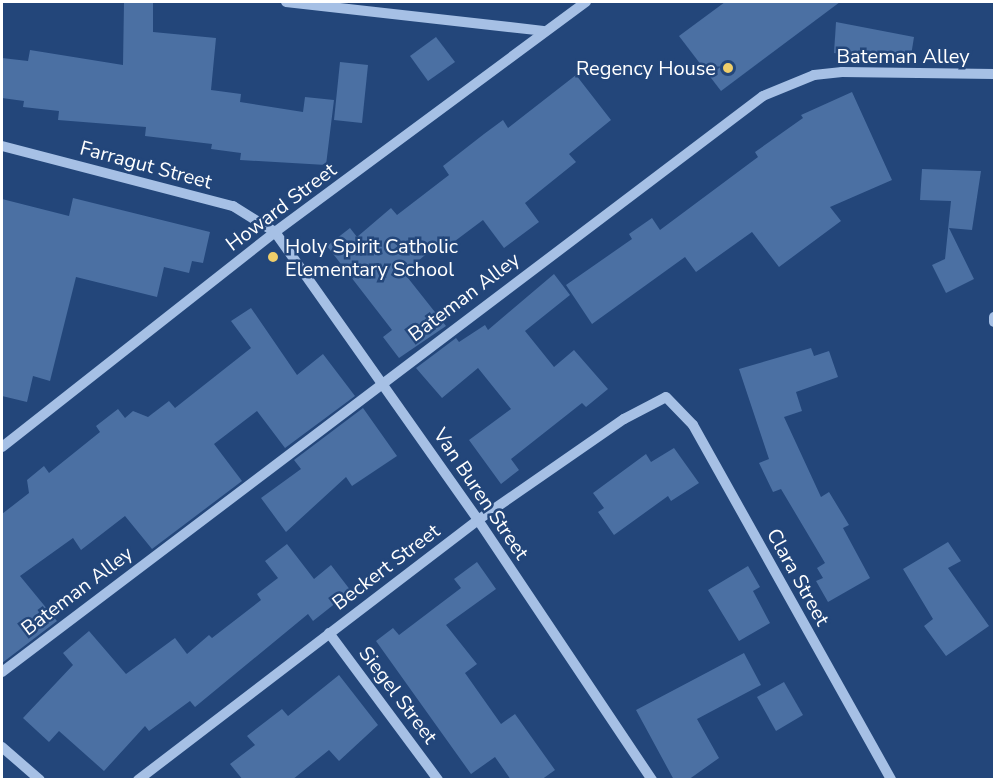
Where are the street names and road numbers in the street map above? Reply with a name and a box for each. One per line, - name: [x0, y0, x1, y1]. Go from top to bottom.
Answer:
- street label: Bateman Alley: [837, 44, 969, 68]
- street label: Farragut Street: [77, 136, 215, 194]
- street label: Howard Street: [221, 158, 341, 256]
- street label: Bateman Alley: [404, 247, 524, 347]
- street label: Van Buren Street: [428, 424, 534, 564]
- street label: Beckert Street: [328, 519, 444, 615]
- street label: Clara Street: [761, 524, 835, 630]
- street label: Bateman Alley: [17, 541, 137, 641]
- street label: Siegel Street: [354, 642, 442, 748]

